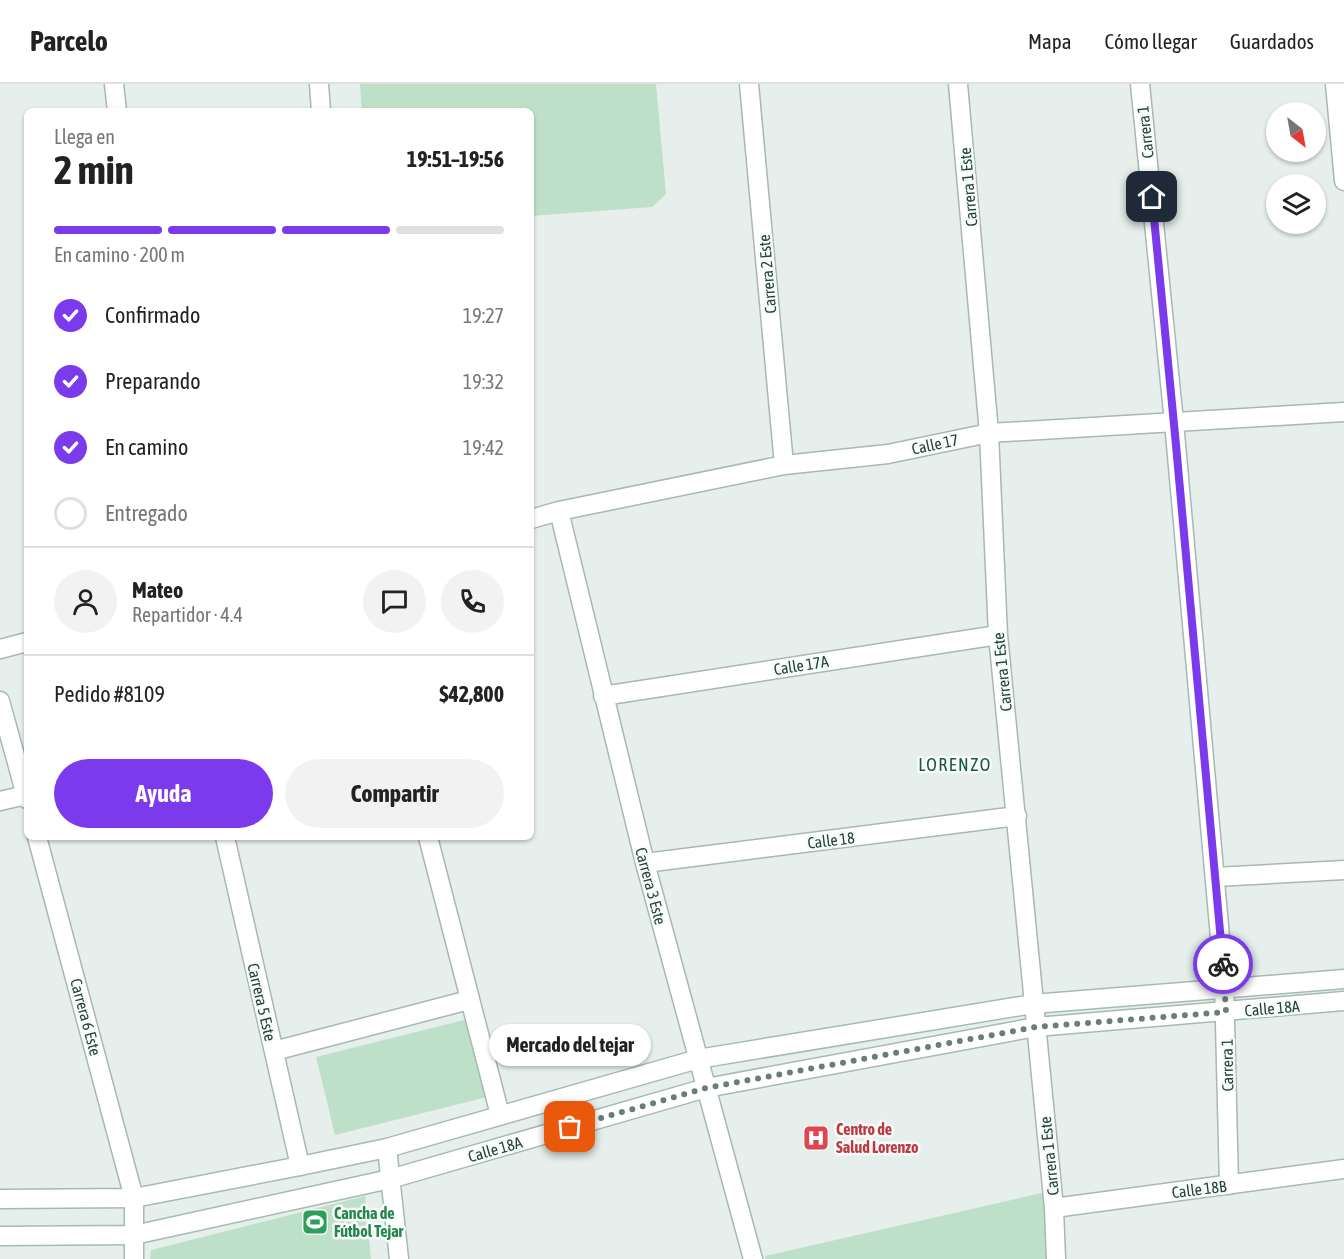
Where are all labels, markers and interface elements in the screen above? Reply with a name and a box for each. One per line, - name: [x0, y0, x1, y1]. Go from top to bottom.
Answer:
- text: Parcelo: [30, 25, 108, 57]
- text: Mapa: [1028, 29, 1072, 53]
- text: Cómo llegar: [1105, 29, 1197, 53]
- text: Guardados: [1230, 29, 1314, 53]
- north arrow: [1266, 102, 1326, 162]
- map controls: [1266, 102, 1326, 234]
- street label: Carrera 1: [1133, 105, 1157, 159]
- text: Llega en: [54, 125, 115, 148]
- text: 19:51–19:56: [407, 146, 504, 172]
- street label: Carrera 1 Este: [956, 147, 980, 227]
- text: 2 min: [54, 148, 134, 192]
- pin: [1126, 171, 1177, 222]
- button: layers: [1266, 174, 1326, 234]
- icon: home: [1135, 180, 1168, 213]
- street label: Carrera 2 Este: [755, 234, 779, 314]
- text: En camino · 200 m: [54, 243, 185, 266]
- icon: check: [54, 299, 87, 332]
- text: Confirmado: [105, 302, 200, 328]
- text: 19:27: [463, 304, 504, 327]
- icon: check: [54, 365, 87, 398]
- text: Preparando: [105, 368, 201, 394]
- text: 19:32: [463, 370, 504, 393]
- street label: Calle 17: [910, 430, 960, 458]
- icon: check: [54, 431, 87, 464]
- text: En camino: [105, 434, 188, 460]
- text: 19:42: [463, 436, 504, 459]
- text: Entregado: [105, 500, 188, 526]
- button: person: [54, 570, 117, 633]
- button: chat: [363, 570, 426, 633]
- button: phone: [441, 570, 504, 633]
- text: Mateo: [132, 577, 183, 603]
- text: Repartidor · 4.4: [132, 603, 243, 626]
- street label: Carrera 1 Este: [989, 632, 1015, 712]
- street label: Calle 17A: [772, 652, 830, 678]
- text: Pedido #8109: [54, 681, 165, 707]
- text: $42,800: [439, 681, 504, 707]
- district label: LORENZO: [918, 754, 992, 775]
- button: Ayuda: [54, 759, 273, 828]
- button: Compartir: [285, 759, 504, 828]
- street label: Calle 18: [806, 828, 856, 852]
- street label: Carrera 3 Este: [632, 845, 670, 927]
- courier: [1193, 934, 1253, 994]
- icon: bike: [1207, 948, 1240, 981]
- street label: Carrera 5 Este: [244, 961, 280, 1043]
- street label: Carrera 6 Este: [67, 976, 105, 1058]
- street label: Calle 18A: [1244, 997, 1300, 1019]
- callout: Mercado del tejar: [489, 1025, 651, 1067]
- text: Mercado del tejar: [506, 1033, 634, 1056]
- street label: Carrera 1: [1218, 1038, 1236, 1092]
- pin: [544, 1101, 595, 1152]
- icon: bag: [553, 1110, 586, 1143]
- street label: Carrera 1 Este: [1036, 1116, 1062, 1196]
- place label: Centro de Salud Lorenzo: [836, 1120, 919, 1156]
- hospital icon: Centro de Salud Lorenzo: [801, 1123, 831, 1153]
- street label: Calle 18A: [466, 1133, 524, 1165]
- street label: Calle 18B: [1171, 1177, 1228, 1201]
- place label: Cancha de Fútbol Tejar: [334, 1204, 404, 1240]
- sports icon: Cancha de Fútbol Tejar: [300, 1207, 330, 1237]

